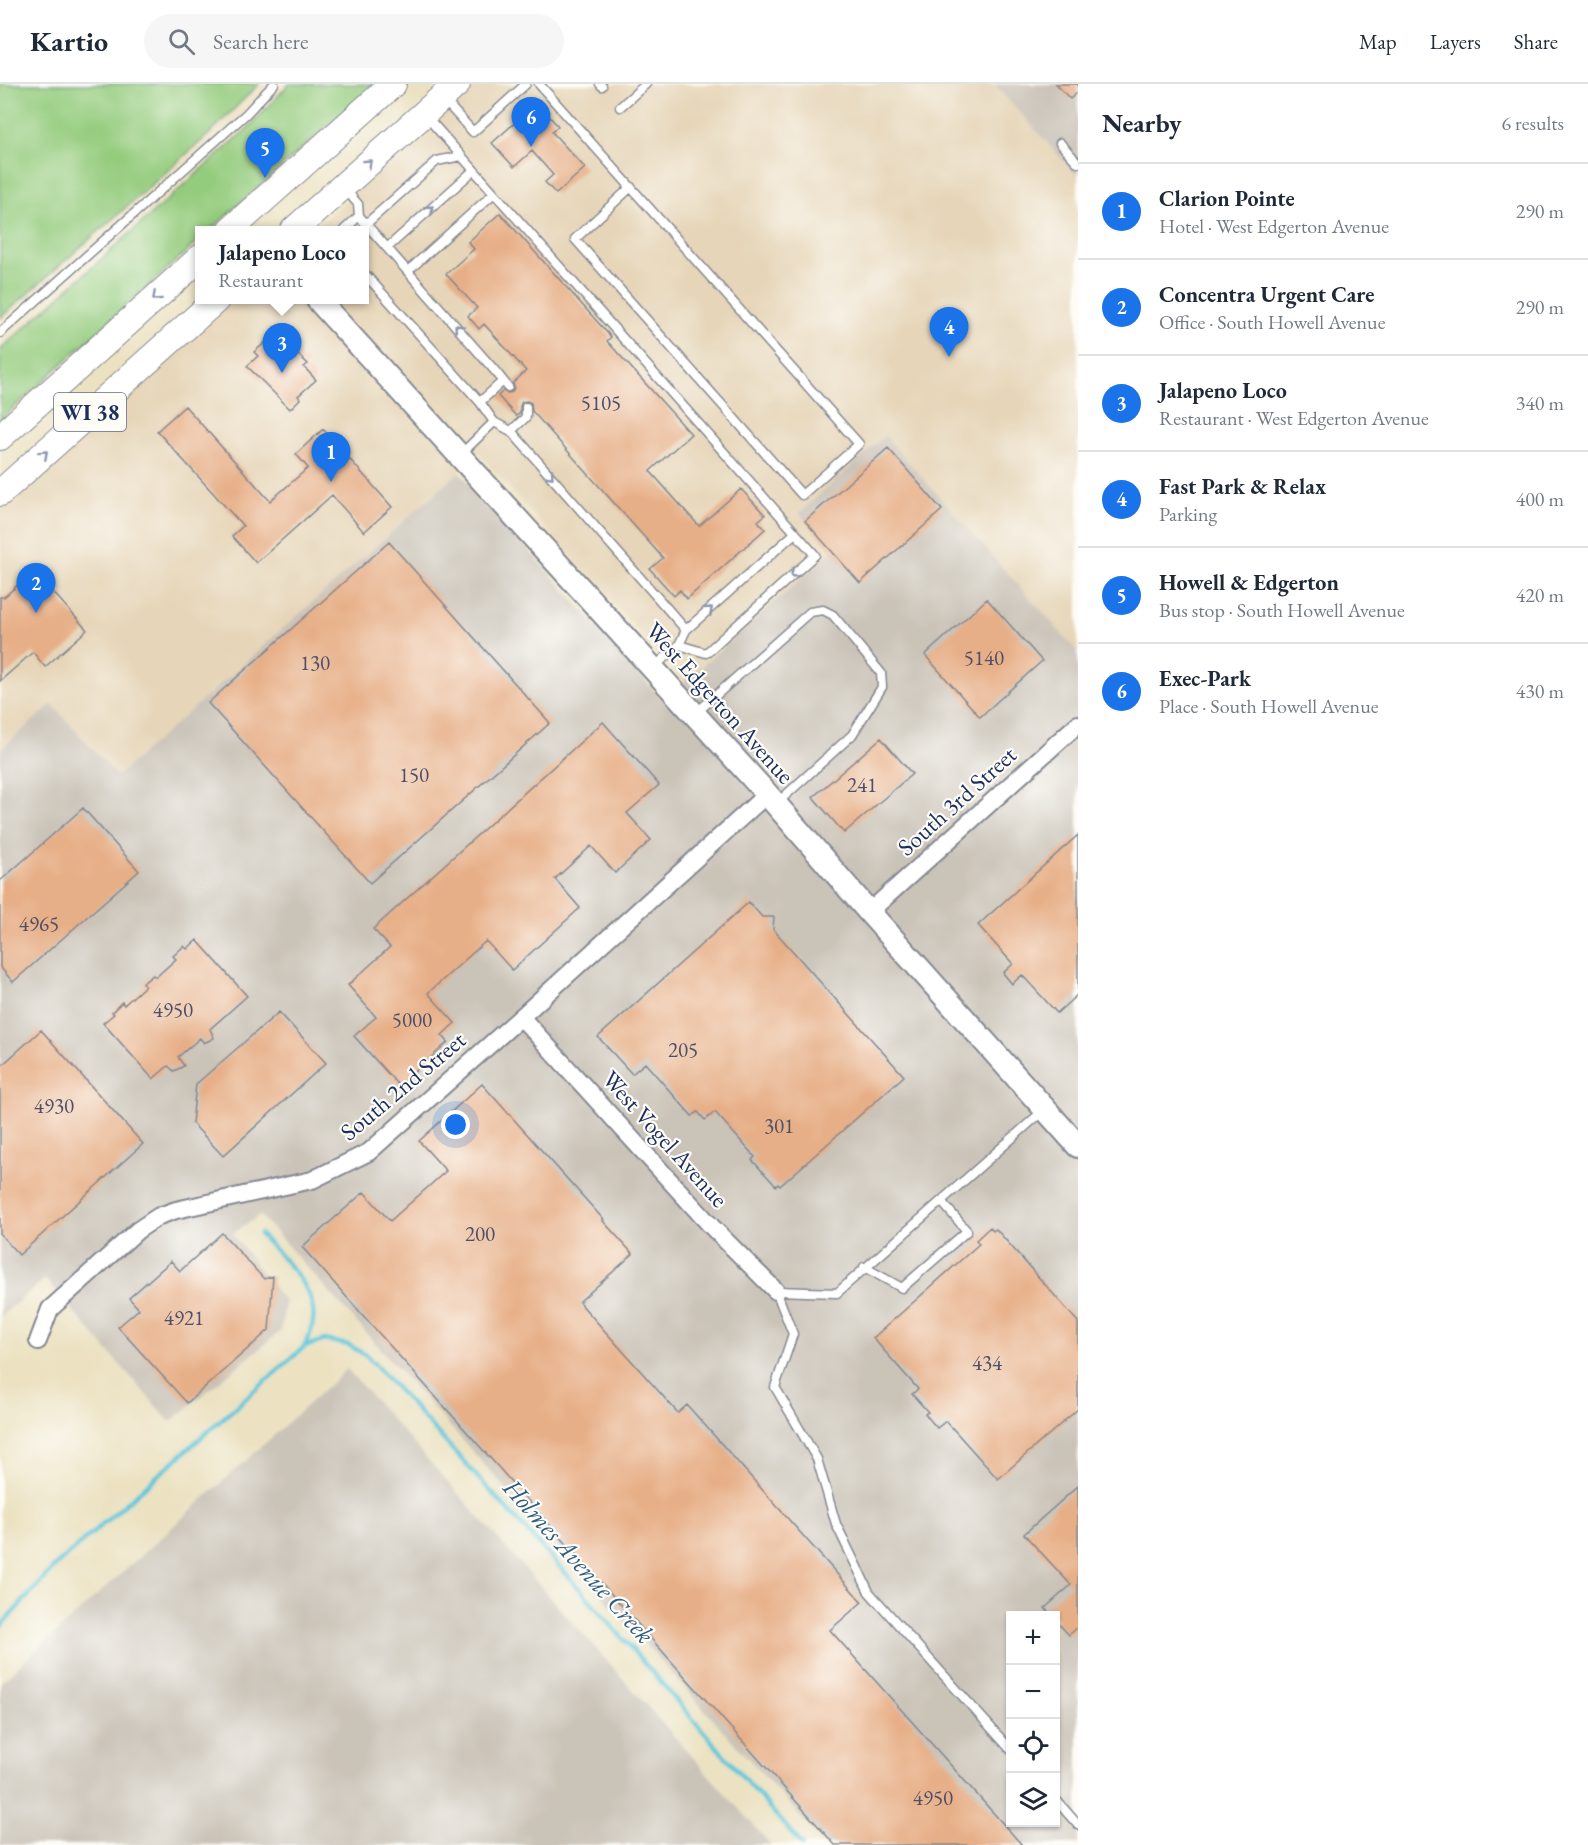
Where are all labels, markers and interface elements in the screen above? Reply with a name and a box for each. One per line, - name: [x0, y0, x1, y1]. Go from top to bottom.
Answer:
- search box: [144, 14, 564, 68]
- text: Kartio: [30, 23, 108, 59]
- icon: search: [165, 25, 198, 58]
- text: Search here: [213, 27, 309, 56]
- text: Map: [1359, 28, 1397, 55]
- text: Layers: [1430, 28, 1481, 55]
- text: Share: [1514, 28, 1558, 55]
- pin: 6: [512, 98, 550, 147]
- text: Nearby: [1102, 106, 1182, 140]
- text: 6 results: [1501, 110, 1564, 136]
- pin: 5: [246, 128, 284, 178]
- one-way arrow: [362, 159, 372, 170]
- text: Clarion Pointe: [1159, 184, 1295, 213]
- text: 1: [1116, 198, 1127, 224]
- text: 290 m: [1516, 198, 1564, 224]
- one-way arrow: [424, 205, 434, 216]
- text: Hotel · West Edgerton Avenue: [1159, 213, 1389, 239]
- popup: [195, 226, 369, 304]
- text: Jalapeno Loco: [218, 238, 346, 267]
- text: Restaurant: [218, 267, 303, 293]
- text: Concentra Urgent Care: [1159, 280, 1374, 309]
- one-way arrow: [152, 290, 163, 301]
- text: 2: [1116, 294, 1127, 320]
- text: 290 m: [1516, 294, 1564, 320]
- pin: 4: [930, 308, 968, 357]
- text: Office · South Howell Avenue: [1159, 309, 1385, 335]
- pin: 3: [262, 324, 302, 373]
- one-way arrow: [454, 324, 465, 335]
- text: Jalapeno Loco: [1159, 376, 1287, 405]
- house number: 5105: [581, 389, 621, 416]
- text: 3: [1116, 390, 1127, 416]
- text: 340 m: [1516, 390, 1564, 416]
- road number: WI 38: [54, 393, 126, 431]
- text: Restaurant · West Edgerton Avenue: [1159, 405, 1429, 431]
- pin: 1: [312, 432, 350, 482]
- one-way arrow: [37, 450, 47, 461]
- one-way arrow: [543, 468, 554, 479]
- text: Fast Park & Relax: [1159, 472, 1326, 501]
- text: 4: [1116, 486, 1127, 512]
- text: 400 m: [1516, 486, 1564, 512]
- text: Parking: [1159, 501, 1217, 527]
- pin: 2: [16, 564, 56, 613]
- one-way arrow: [790, 567, 800, 578]
- text: Howell & Edgerton: [1159, 568, 1339, 597]
- text: 5: [1116, 582, 1127, 608]
- text: 420 m: [1516, 582, 1564, 608]
- text: Bus stop · South Howell Avenue: [1159, 597, 1405, 623]
- one-way arrow: [702, 606, 713, 617]
- street label: West Edgerton Avenue: [639, 615, 801, 790]
- house number: 5140: [964, 644, 1004, 671]
- house number: 130: [300, 649, 330, 676]
- text: Exec-Park: [1159, 664, 1251, 693]
- text: 6: [1116, 678, 1127, 704]
- text: 430 m: [1516, 678, 1564, 704]
- text: Place · South Howell Avenue: [1159, 693, 1378, 719]
- street label: South 3rd Street: [891, 739, 1023, 862]
- house number: 150: [399, 761, 429, 788]
- house number: 241: [847, 771, 877, 798]
- house number: 4965: [19, 910, 59, 937]
- house number: 4950: [153, 996, 193, 1023]
- house number: 5000: [392, 1006, 432, 1033]
- street label: South 2nd Street: [334, 1024, 472, 1147]
- house number: 205: [668, 1036, 698, 1063]
- street label: West Vogel Avenue: [596, 1064, 735, 1214]
- house number: 4930: [34, 1092, 74, 1119]
- your location: [441, 1110, 470, 1139]
- house number: 301: [764, 1112, 794, 1139]
- house number: 200: [465, 1220, 495, 1247]
- house number: 4921: [164, 1304, 204, 1331]
- house number: 434: [972, 1349, 1003, 1376]
- water label: Holmes Avenue Creek: [495, 1471, 662, 1651]
- map controls: [1006, 1611, 1060, 1827]
- button: +: [1006, 1611, 1060, 1665]
- button: −: [1006, 1665, 1060, 1719]
- button: locate: [1006, 1719, 1060, 1773]
- button: layers: [1006, 1773, 1060, 1827]
- house number: 4950: [913, 1784, 953, 1811]

